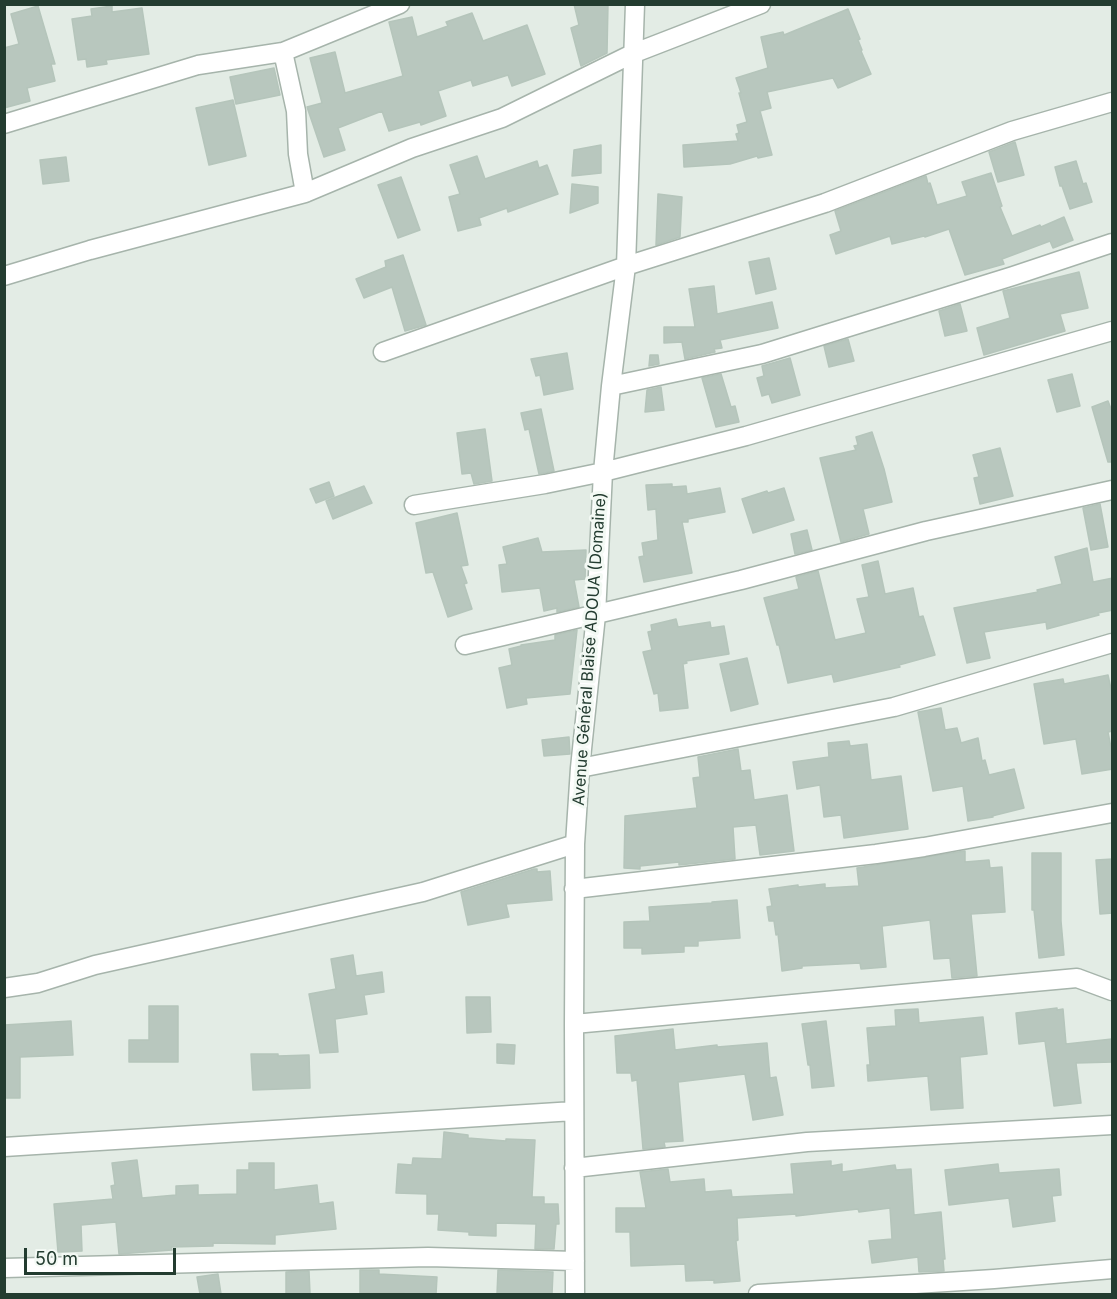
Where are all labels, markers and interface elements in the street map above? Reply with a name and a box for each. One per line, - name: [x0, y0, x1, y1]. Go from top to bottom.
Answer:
- street label: Avenue Général Blaise ADOUA (Domaine): [569, 492, 611, 806]
- scale bar: [27, 1236, 178, 1274]
- text: 50 m: [35, 1248, 78, 1269]

